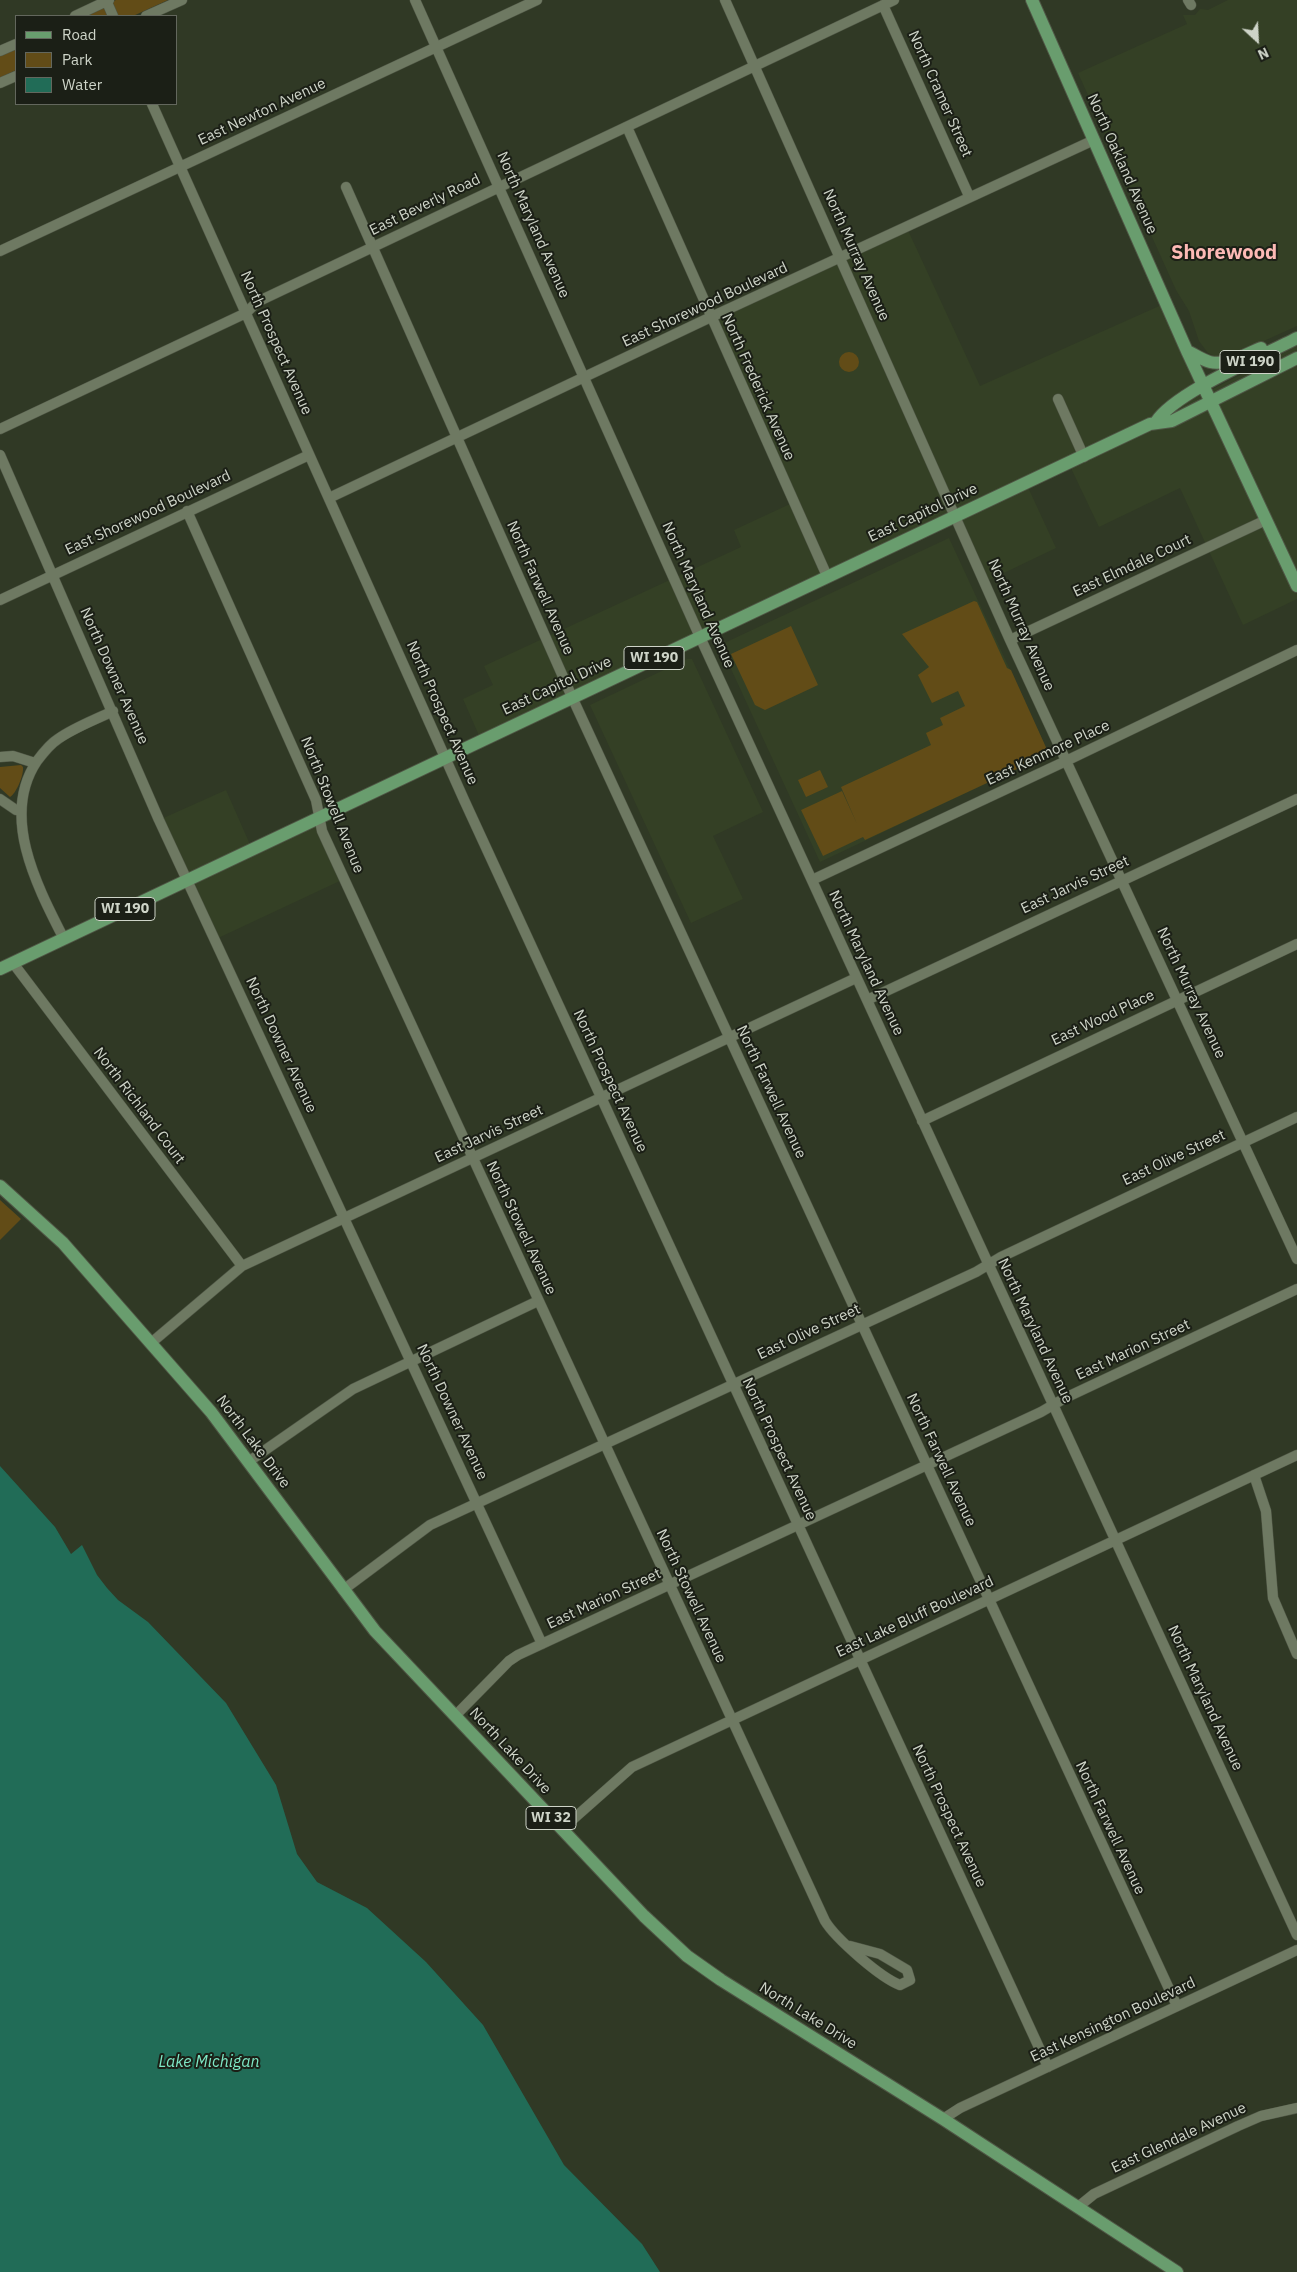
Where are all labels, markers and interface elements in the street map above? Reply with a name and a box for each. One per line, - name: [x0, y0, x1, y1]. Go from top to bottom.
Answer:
- legend: [15, 15, 178, 105]
- north arrow: [1232, 15, 1282, 65]
- text: Road: [62, 25, 97, 44]
- street label: North Cramer Street: [904, 28, 976, 160]
- text: N: [1255, 43, 1272, 64]
- text: Park: [62, 50, 92, 69]
- text: Water: [62, 75, 102, 94]
- street label: East Newton Avenue: [195, 75, 329, 149]
- street label: North Oakland Avenue: [1083, 91, 1161, 237]
- street label: North Maryland Avenue: [493, 149, 573, 301]
- street label: East Beverly Road: [367, 170, 483, 240]
- street label: North Murray Avenue: [819, 186, 893, 324]
- district label: Shorewood: [1171, 241, 1277, 265]
- street label: East Shorewood Boulevard: [619, 259, 791, 351]
- street label: North Prospect Avenue: [236, 268, 316, 418]
- street label: North Frederick Avenue: [717, 311, 799, 463]
- road number: WI 190: [1220, 351, 1280, 374]
- street label: East Shorewood Boulevard: [62, 467, 234, 559]
- street label: East Capitol Drive: [865, 480, 981, 546]
- street label: North Farwell Avenue: [502, 518, 578, 658]
- street label: North Maryland Avenue: [658, 519, 738, 671]
- street label: East Elmdale Court: [1070, 531, 1194, 601]
- street label: North Murray Avenue: [984, 556, 1058, 694]
- street label: North Downer Avenue: [76, 605, 152, 747]
- street label: North Prospect Avenue: [402, 638, 482, 788]
- road number: WI 190: [624, 646, 684, 670]
- street label: East Capitol Drive: [499, 653, 615, 719]
- street label: East Kenmore Place: [983, 716, 1113, 790]
- street label: North Stowell Avenue: [296, 734, 368, 876]
- street label: East Jarvis Street: [1018, 852, 1132, 918]
- street label: North Maryland Avenue: [824, 888, 908, 1038]
- road number: WI 190: [95, 898, 155, 921]
- street label: North Murray Avenue: [1153, 925, 1229, 1061]
- street label: North Downer Avenue: [242, 974, 320, 1116]
- street label: East Wood Place: [1049, 986, 1157, 1050]
- street label: North Prospect Avenue: [569, 1007, 651, 1155]
- street label: North Farwell Avenue: [732, 1023, 810, 1161]
- street label: North Richland Court: [89, 1044, 189, 1168]
- street label: East Jarvis Street: [432, 1101, 546, 1167]
- street label: East Olive Street: [1120, 1126, 1228, 1190]
- street label: North Stowell Avenue: [482, 1158, 560, 1298]
- street label: North Maryland Avenue: [993, 1256, 1077, 1406]
- street label: East Olive Street: [755, 1300, 863, 1364]
- street label: East Marion Street: [1073, 1316, 1193, 1384]
- street label: North Downer Avenue: [413, 1341, 491, 1483]
- street label: North Prospect Avenue: [738, 1375, 820, 1523]
- street label: North Farwell Avenue: [902, 1391, 980, 1529]
- street label: North Lake Drive: [212, 1392, 294, 1492]
- street label: North Stowell Avenue: [652, 1526, 730, 1666]
- street label: East Marion Street: [544, 1565, 664, 1633]
- street label: East Lake Bluff Boulevard: [833, 1573, 997, 1661]
- street label: North Maryland Avenue: [1163, 1623, 1247, 1773]
- street label: North Lake Drive: [465, 1704, 555, 1798]
- street label: North Prospect Avenue: [908, 1742, 990, 1890]
- street label: North Farwell Avenue: [1071, 1759, 1149, 1897]
- road number: WI 32: [526, 1806, 576, 1830]
- street label: East Kensington Boulevard: [1028, 1974, 1198, 2066]
- street label: North Lake Drive: [756, 1979, 860, 2053]
- water label: Lake Michigan: [158, 2052, 260, 2072]
- street label: East Glendale Avenue: [1109, 2099, 1249, 2177]

